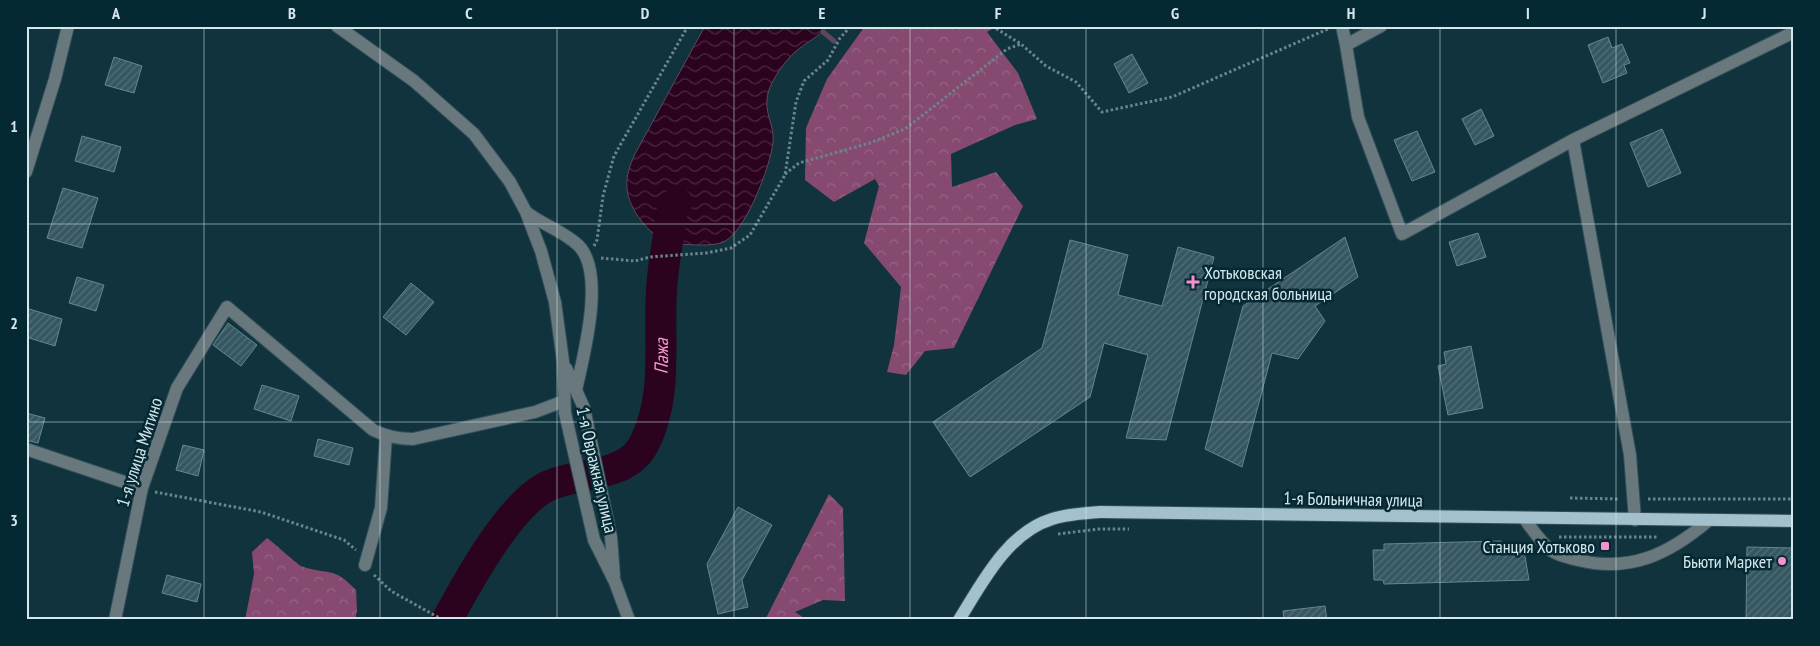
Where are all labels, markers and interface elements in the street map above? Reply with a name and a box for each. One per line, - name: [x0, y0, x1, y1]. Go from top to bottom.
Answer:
- text: A: [111, 3, 121, 23]
- text: B: [288, 3, 296, 23]
- text: C: [465, 3, 473, 23]
- text: D: [641, 3, 650, 23]
- text: E: [819, 3, 826, 23]
- text: F: [995, 3, 1002, 23]
- text: G: [1171, 3, 1179, 23]
- text: H: [1347, 3, 1355, 23]
- text: I: [1526, 3, 1530, 23]
- text: J: [1701, 3, 1706, 23]
- text: 1: [10, 116, 18, 136]
- place label: Хотьковская городская больница: [1204, 261, 1332, 305]
- marker: Хотьковская городская больница: [1186, 275, 1200, 289]
- text: 2: [10, 313, 18, 333]
- water label: Пажа: [649, 337, 673, 374]
- street label: 1-я улица Митино: [111, 394, 168, 509]
- street label: 1-я Овражная улица: [571, 405, 623, 535]
- street label: 1-я Больничная улица: [1283, 486, 1423, 512]
- text: 3: [10, 510, 18, 530]
- place label: Станция Хотьково: [1482, 535, 1595, 558]
- marker: Станция Хотьково: [1599, 540, 1611, 552]
- place label: Бьюти Маркет: [1683, 550, 1772, 573]
- marker: Бьюти Маркет: [1776, 555, 1788, 567]

